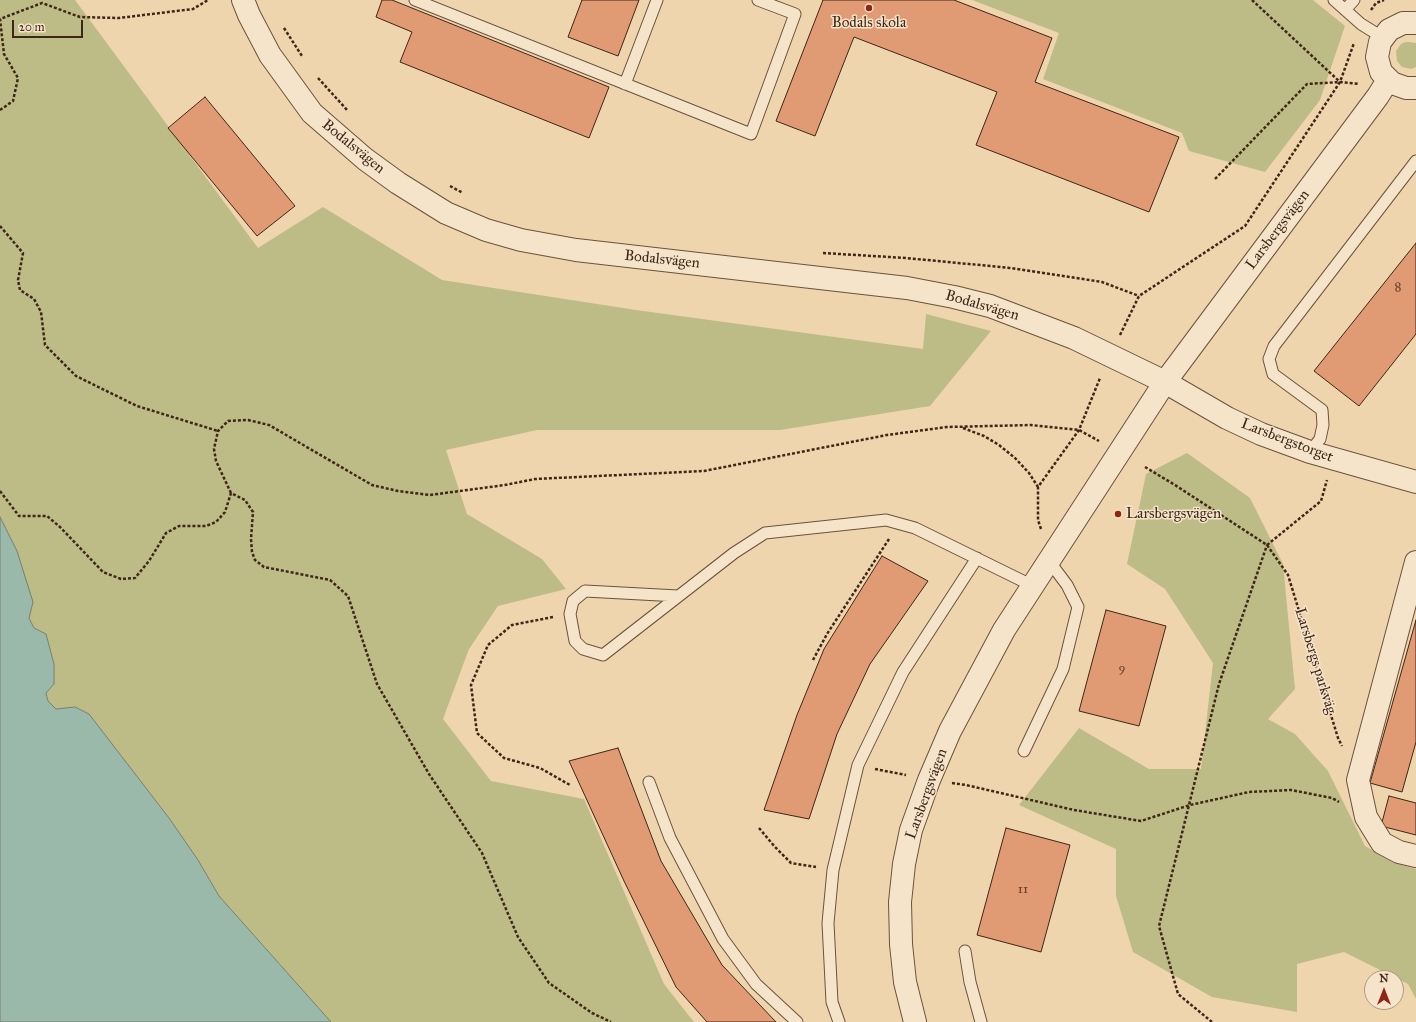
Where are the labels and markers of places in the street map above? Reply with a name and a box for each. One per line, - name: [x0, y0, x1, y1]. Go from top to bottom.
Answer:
- marker: Bodals skola: [864, 3, 874, 13]
- place label: Bodals skola: [832, 14, 906, 32]
- place label: Larsbergsvägen: [1126, 505, 1221, 523]
- marker: Larsbergsvägen: [1113, 509, 1123, 519]

